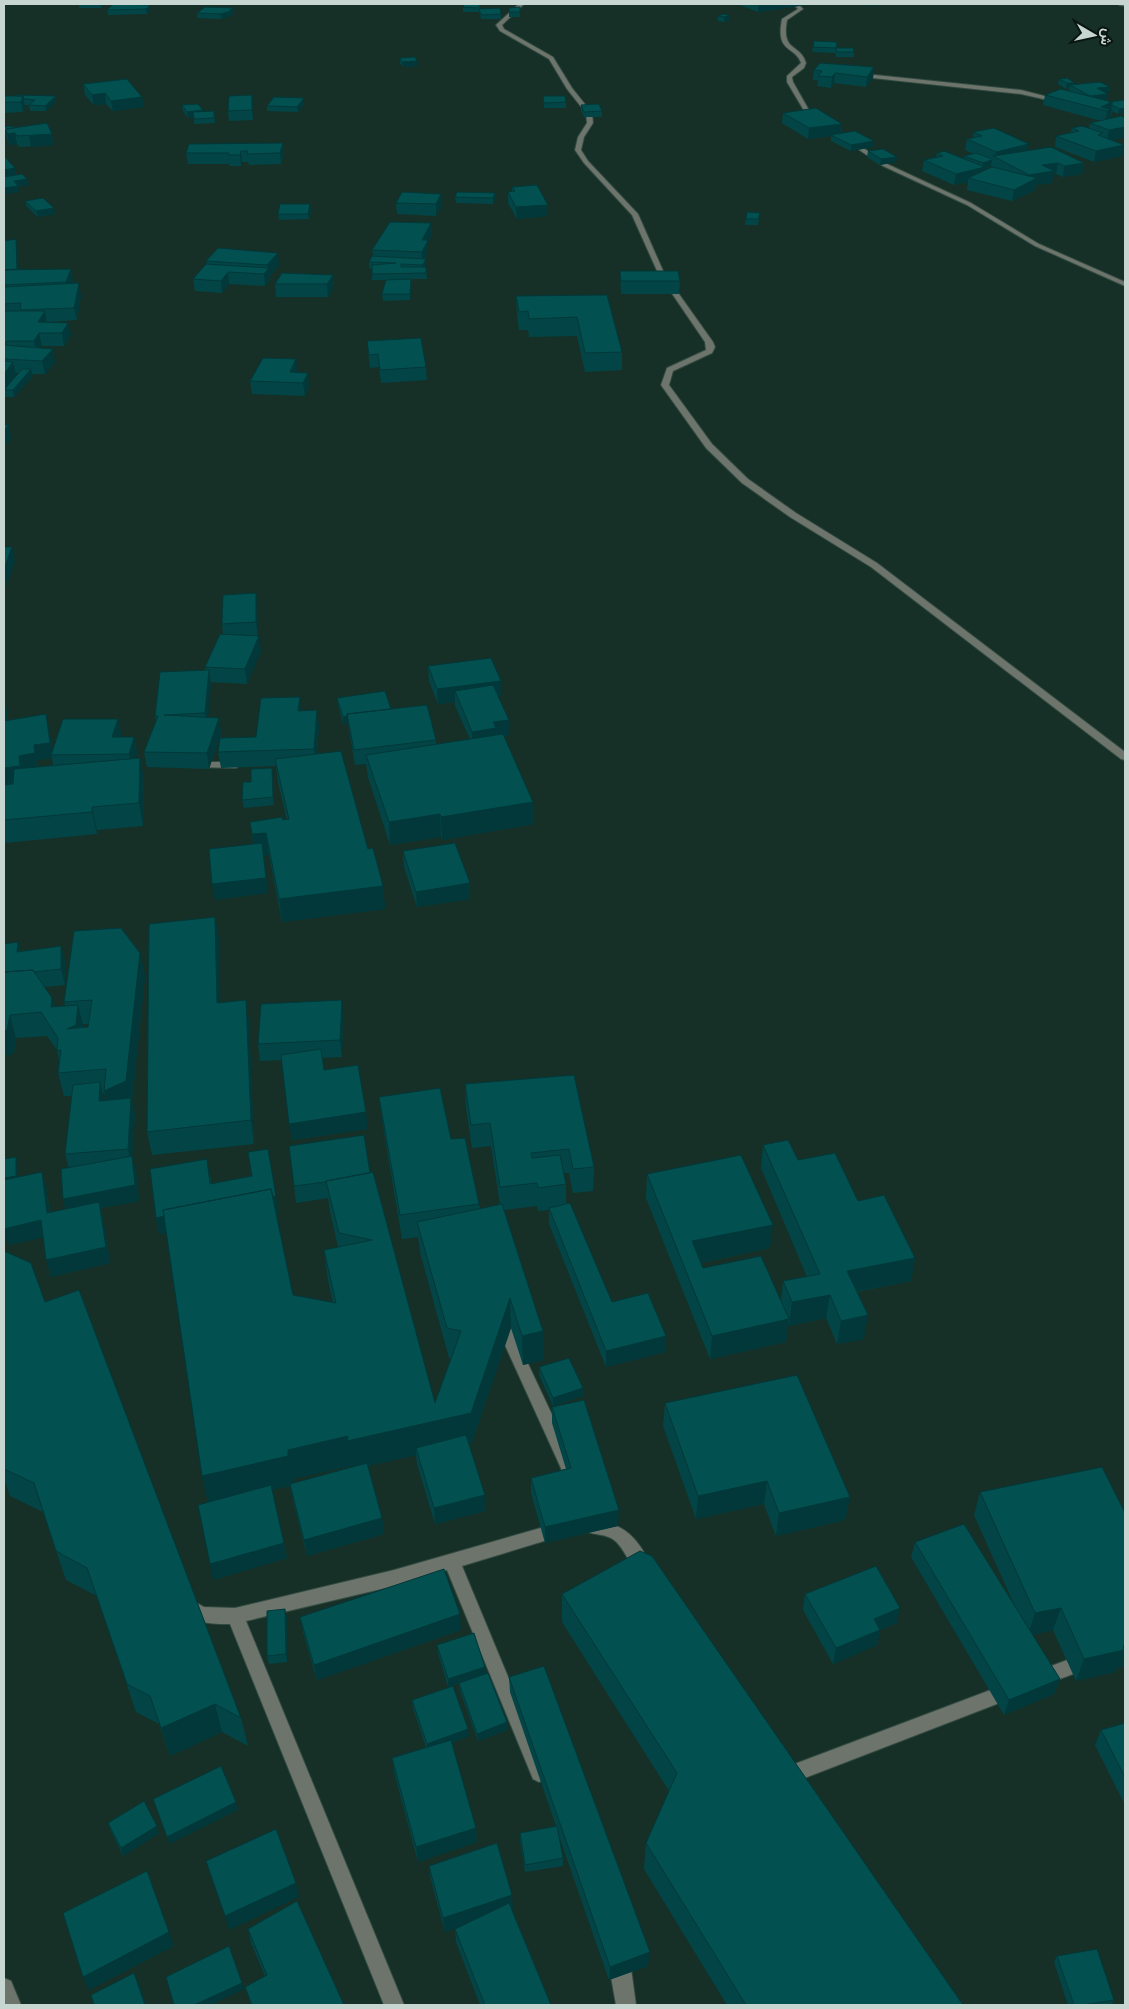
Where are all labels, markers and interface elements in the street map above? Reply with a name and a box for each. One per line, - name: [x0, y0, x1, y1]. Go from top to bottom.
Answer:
- north arrow: [1069, 10, 1119, 60]
- text: ش: [1097, 27, 1118, 47]

